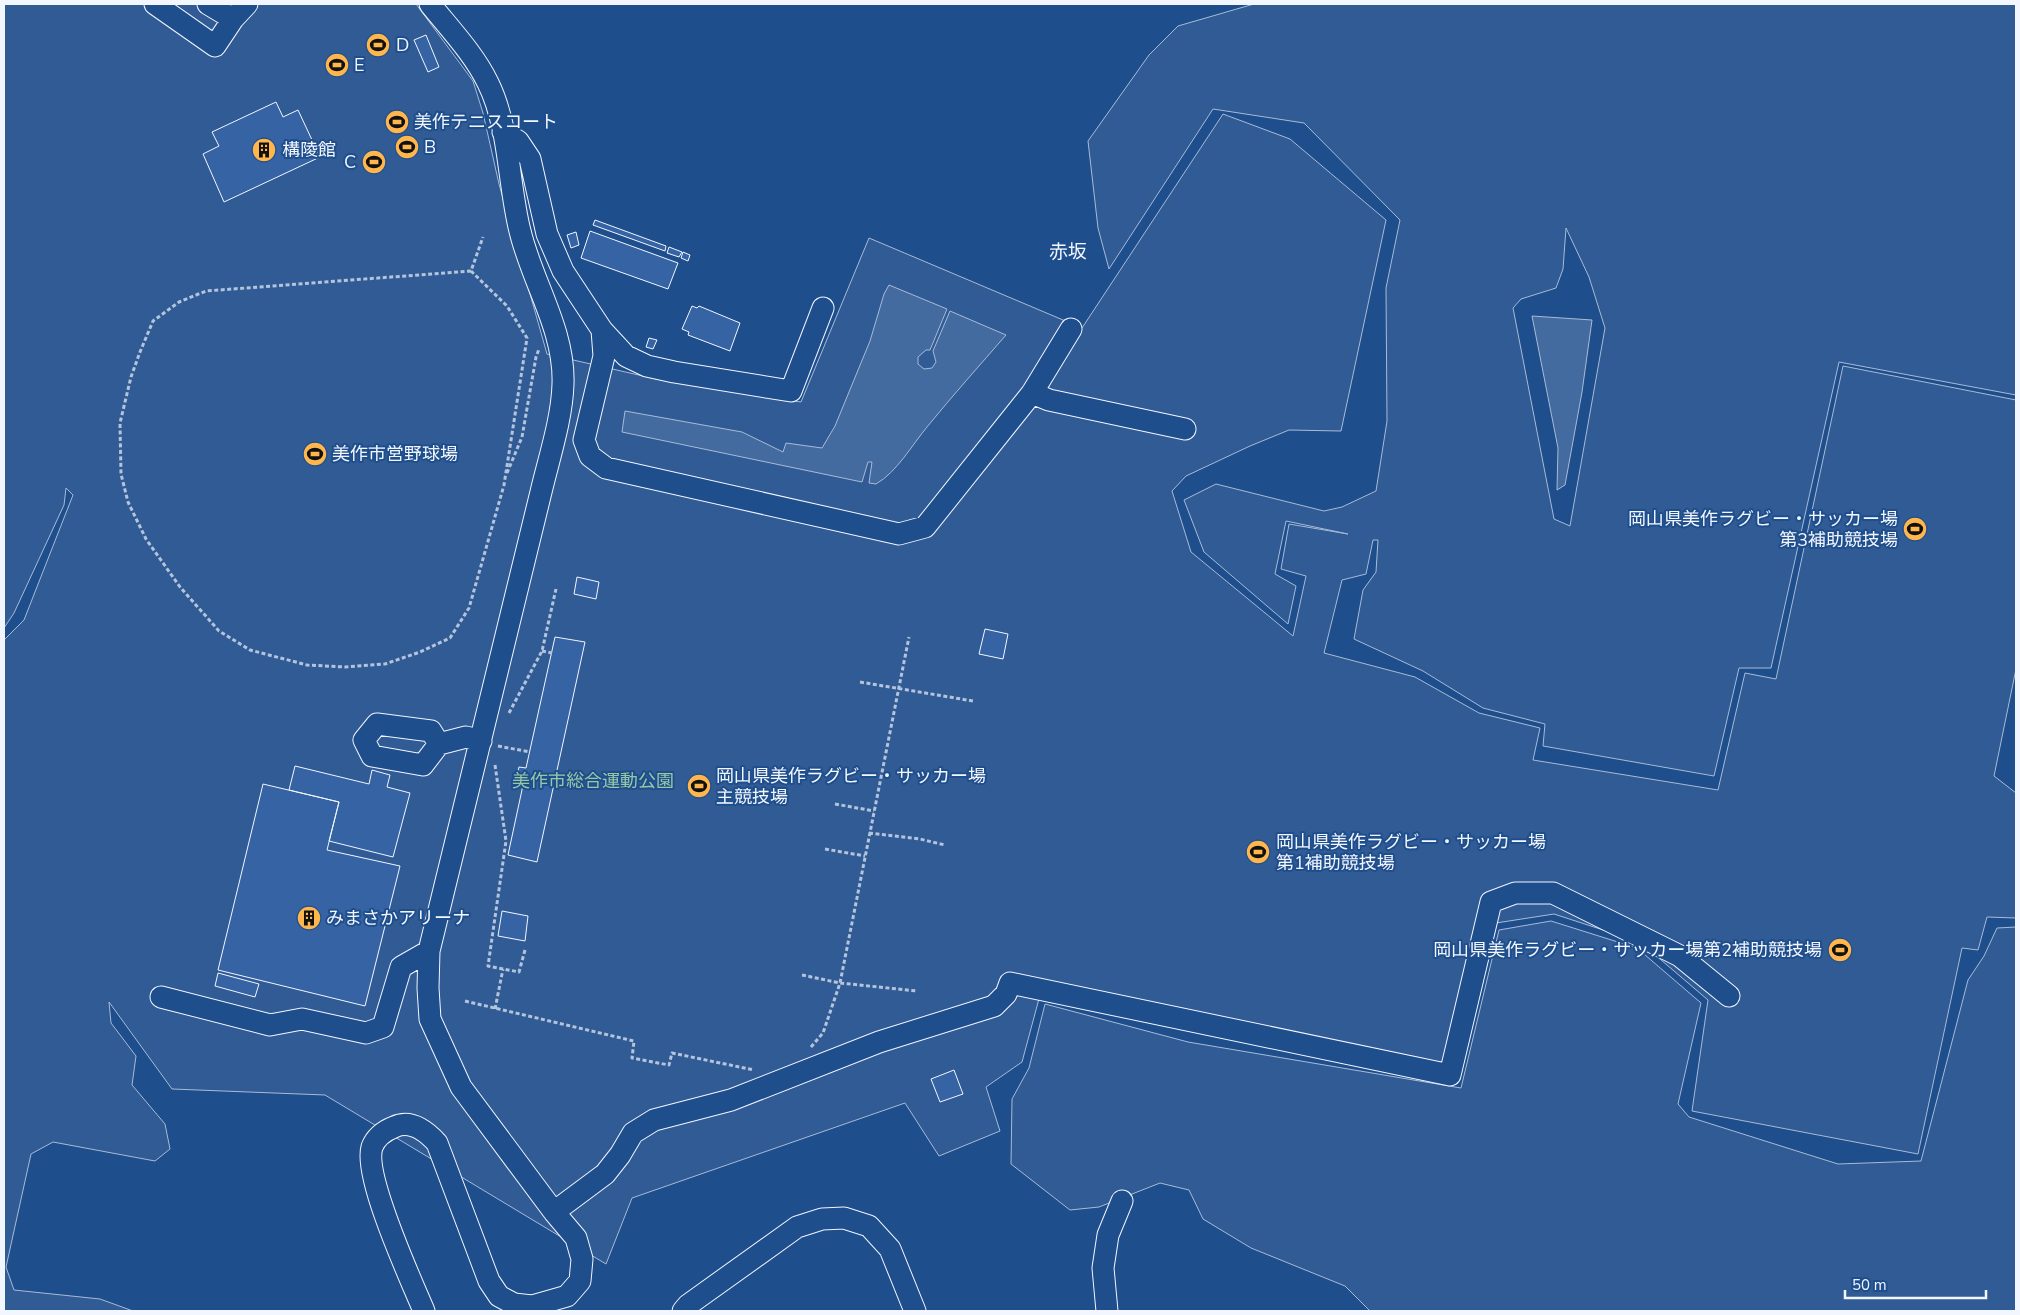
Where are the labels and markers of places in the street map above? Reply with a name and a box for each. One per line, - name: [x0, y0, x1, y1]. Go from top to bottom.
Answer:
- sports icon: D: [365, 32, 391, 58]
- place label: D: [396, 33, 409, 57]
- sports icon: E: [324, 52, 350, 78]
- place label: E: [354, 53, 365, 77]
- sports icon: 美作テニスコート: [384, 109, 410, 135]
- place label: 美作テニスコート: [414, 110, 558, 134]
- sports icon: B: [394, 134, 420, 160]
- place label: B: [424, 135, 436, 159]
- building icon: 構陵館: [251, 137, 277, 163]
- place label: 構陵館: [282, 138, 336, 162]
- sports icon: C: [361, 149, 387, 175]
- place label: C: [344, 150, 356, 174]
- sports icon: 美作市営野球場: [302, 441, 328, 467]
- place label: 美作市営野球場: [332, 442, 458, 466]
- place label: 岡山県美作ラグビー・サッカー場 第3補助競技場: [1628, 507, 1898, 552]
- sports icon: 岡山県美作ラグビー・サッカー場 第3補助競技場: [1902, 516, 1928, 542]
- place label: 岡山県美作ラグビー・サッカー場 主競技場: [716, 764, 986, 809]
- sports icon: 岡山県美作ラグビー・サッカー場 主競技場: [686, 773, 712, 799]
- place label: 岡山県美作ラグビー・サッカー場 第1補助競技場: [1276, 830, 1546, 875]
- sports icon: 岡山県美作ラグビー・サッカー場 第1補助競技場: [1245, 839, 1271, 865]
- building icon: みまさかアリーナ: [296, 905, 322, 931]
- place label: みまさかアリーナ: [326, 906, 470, 930]
- sports icon: 岡山県美作ラグビー・サッカー場第2補助競技場: [1827, 937, 1853, 963]
- place label: 岡山県美作ラグビー・サッカー場第2補助競技場: [1433, 938, 1822, 962]

